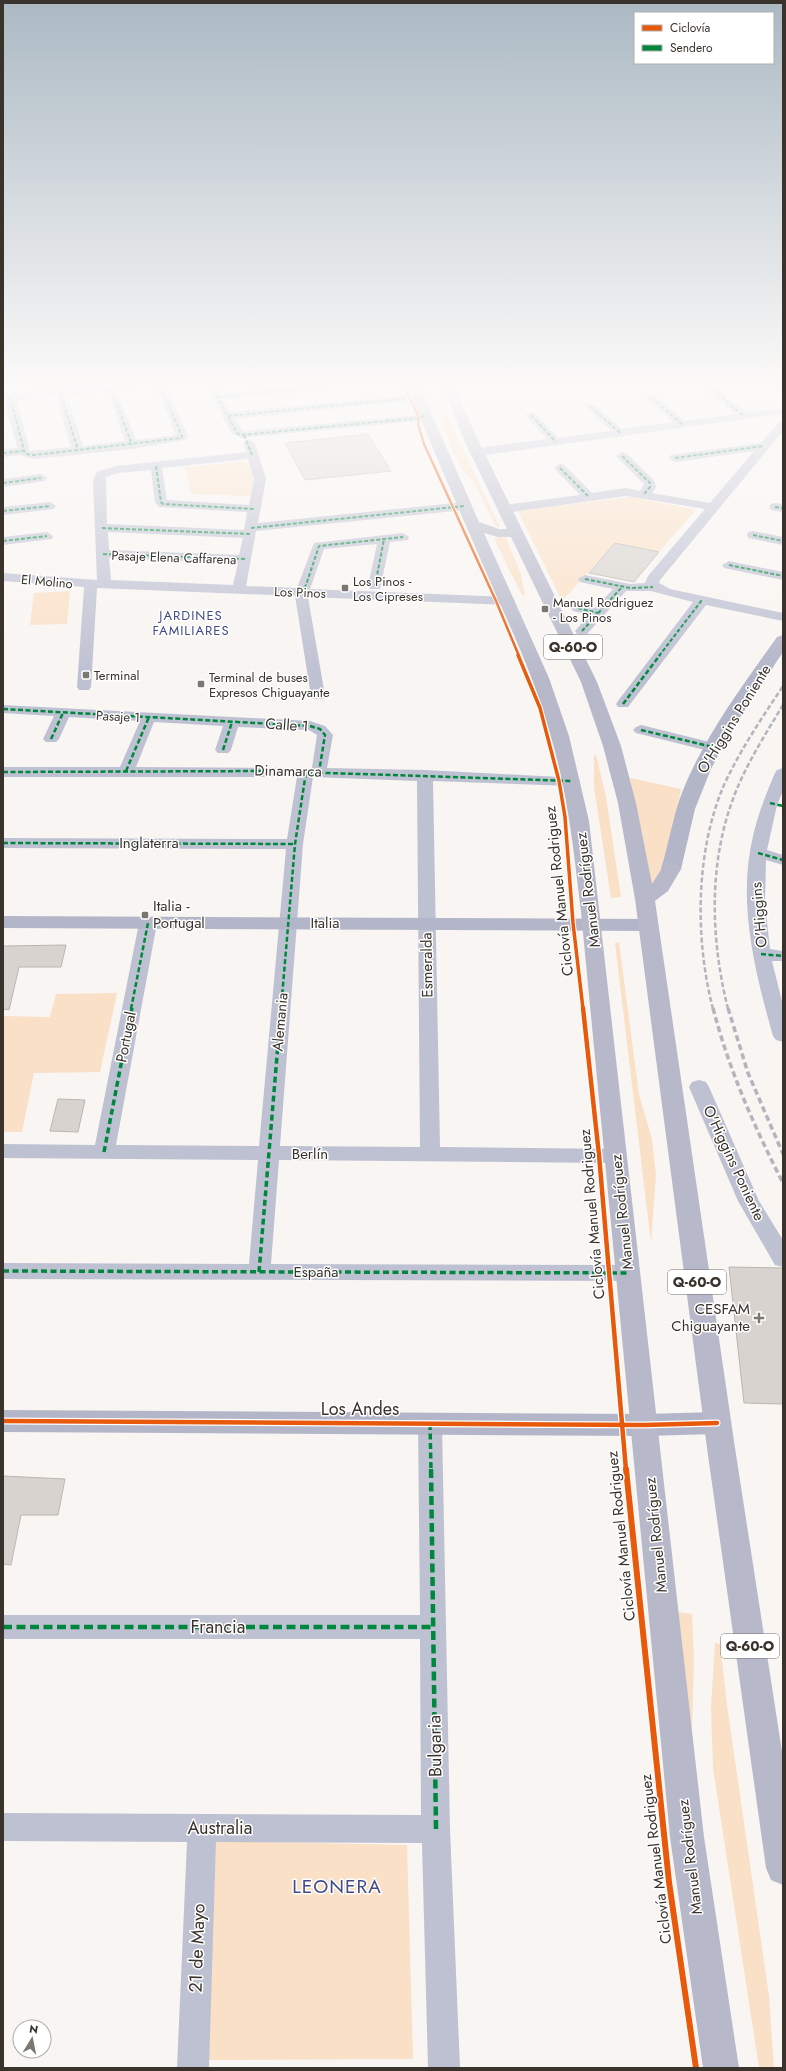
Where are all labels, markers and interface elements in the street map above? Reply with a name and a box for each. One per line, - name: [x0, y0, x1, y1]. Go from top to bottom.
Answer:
- legend: [634, 12, 774, 64]
- text: Ciclovía: [670, 19, 711, 37]
- text: Sendero: [670, 39, 713, 57]
- street label: Pasaje Elena Caffarena: [111, 546, 237, 569]
- street label: El Molino: [20, 570, 74, 593]
- place label: Los Pinos - Los Cipreses: [353, 572, 423, 606]
- street label: Los Pinos: [274, 582, 326, 603]
- marker: Los Pinos - Los Cipreses: [340, 583, 350, 593]
- place label: Manuel Rodriguez - Los Pinos: [553, 593, 653, 627]
- marker: Manuel Rodriguez - Los Pinos: [540, 604, 550, 614]
- district label: JARDINES FAMILIARES: [152, 606, 230, 640]
- road number: Q-60-O: [544, 635, 602, 659]
- street label: O'Higgins Poniente: [692, 660, 777, 778]
- place label: Terminal: [94, 666, 140, 685]
- place label: Terminal de buses Expresos Chiguayante: [209, 668, 330, 702]
- marker: Terminal: [81, 670, 91, 680]
- marker: Terminal de buses Expresos Chiguayante: [196, 679, 206, 689]
- street label: Pasaje 1: [95, 706, 141, 727]
- street label: Calle 1: [265, 713, 309, 737]
- street label: Dinamarca: [254, 759, 322, 783]
- street label: Ciclovía Manuel Rodriguez: [539, 805, 579, 977]
- street label: Manuel Rodríguez: [570, 831, 606, 949]
- street label: Inglaterra: [119, 832, 179, 854]
- street label: O'Higgins: [745, 881, 773, 949]
- place label: Italia - Portugal: [153, 895, 205, 934]
- marker: Italia - Portugal: [140, 910, 150, 920]
- street label: Italia: [310, 912, 340, 934]
- street label: Esmeralda: [415, 932, 439, 998]
- street label: Alemania: [266, 992, 294, 1052]
- street label: Portugal: [110, 1009, 142, 1065]
- street label: O'Higgins Poniente: [698, 1102, 770, 1224]
- street label: Ciclovía Manuel Rodriguez: [574, 1128, 610, 1300]
- street label: Berlín: [292, 1143, 328, 1165]
- street label: Manuel Rodríguez: [605, 1153, 639, 1271]
- street label: España: [293, 1261, 339, 1283]
- road number: Q-60-O: [668, 1270, 726, 1294]
- place label: CESFAM Chiguayante: [671, 1298, 750, 1337]
- marker: CESFAM Chiguayante: [753, 1312, 765, 1324]
- street label: Los Andes: [321, 1396, 399, 1422]
- street label: Ciclovía Manuel Rodriguez: [601, 1450, 641, 1622]
- street label: Manuel Rodríguez: [639, 1476, 673, 1594]
- street label: Francia: [191, 1614, 245, 1640]
- road number: Q-60-O: [721, 1634, 779, 1658]
- street label: Bulgaria: [421, 1715, 449, 1777]
- street label: Ciclovía Manuel Rodriguez: [635, 1773, 677, 1945]
- street label: Manuel Rodríguez: [672, 1798, 708, 1916]
- street label: Australia: [188, 1815, 252, 1841]
- district label: LEONERA: [292, 1873, 382, 1900]
- street label: 21 de Mayo: [182, 1903, 212, 1993]
- north arrow: [12, 2019, 52, 2059]
- text: N: [28, 2021, 39, 2038]

